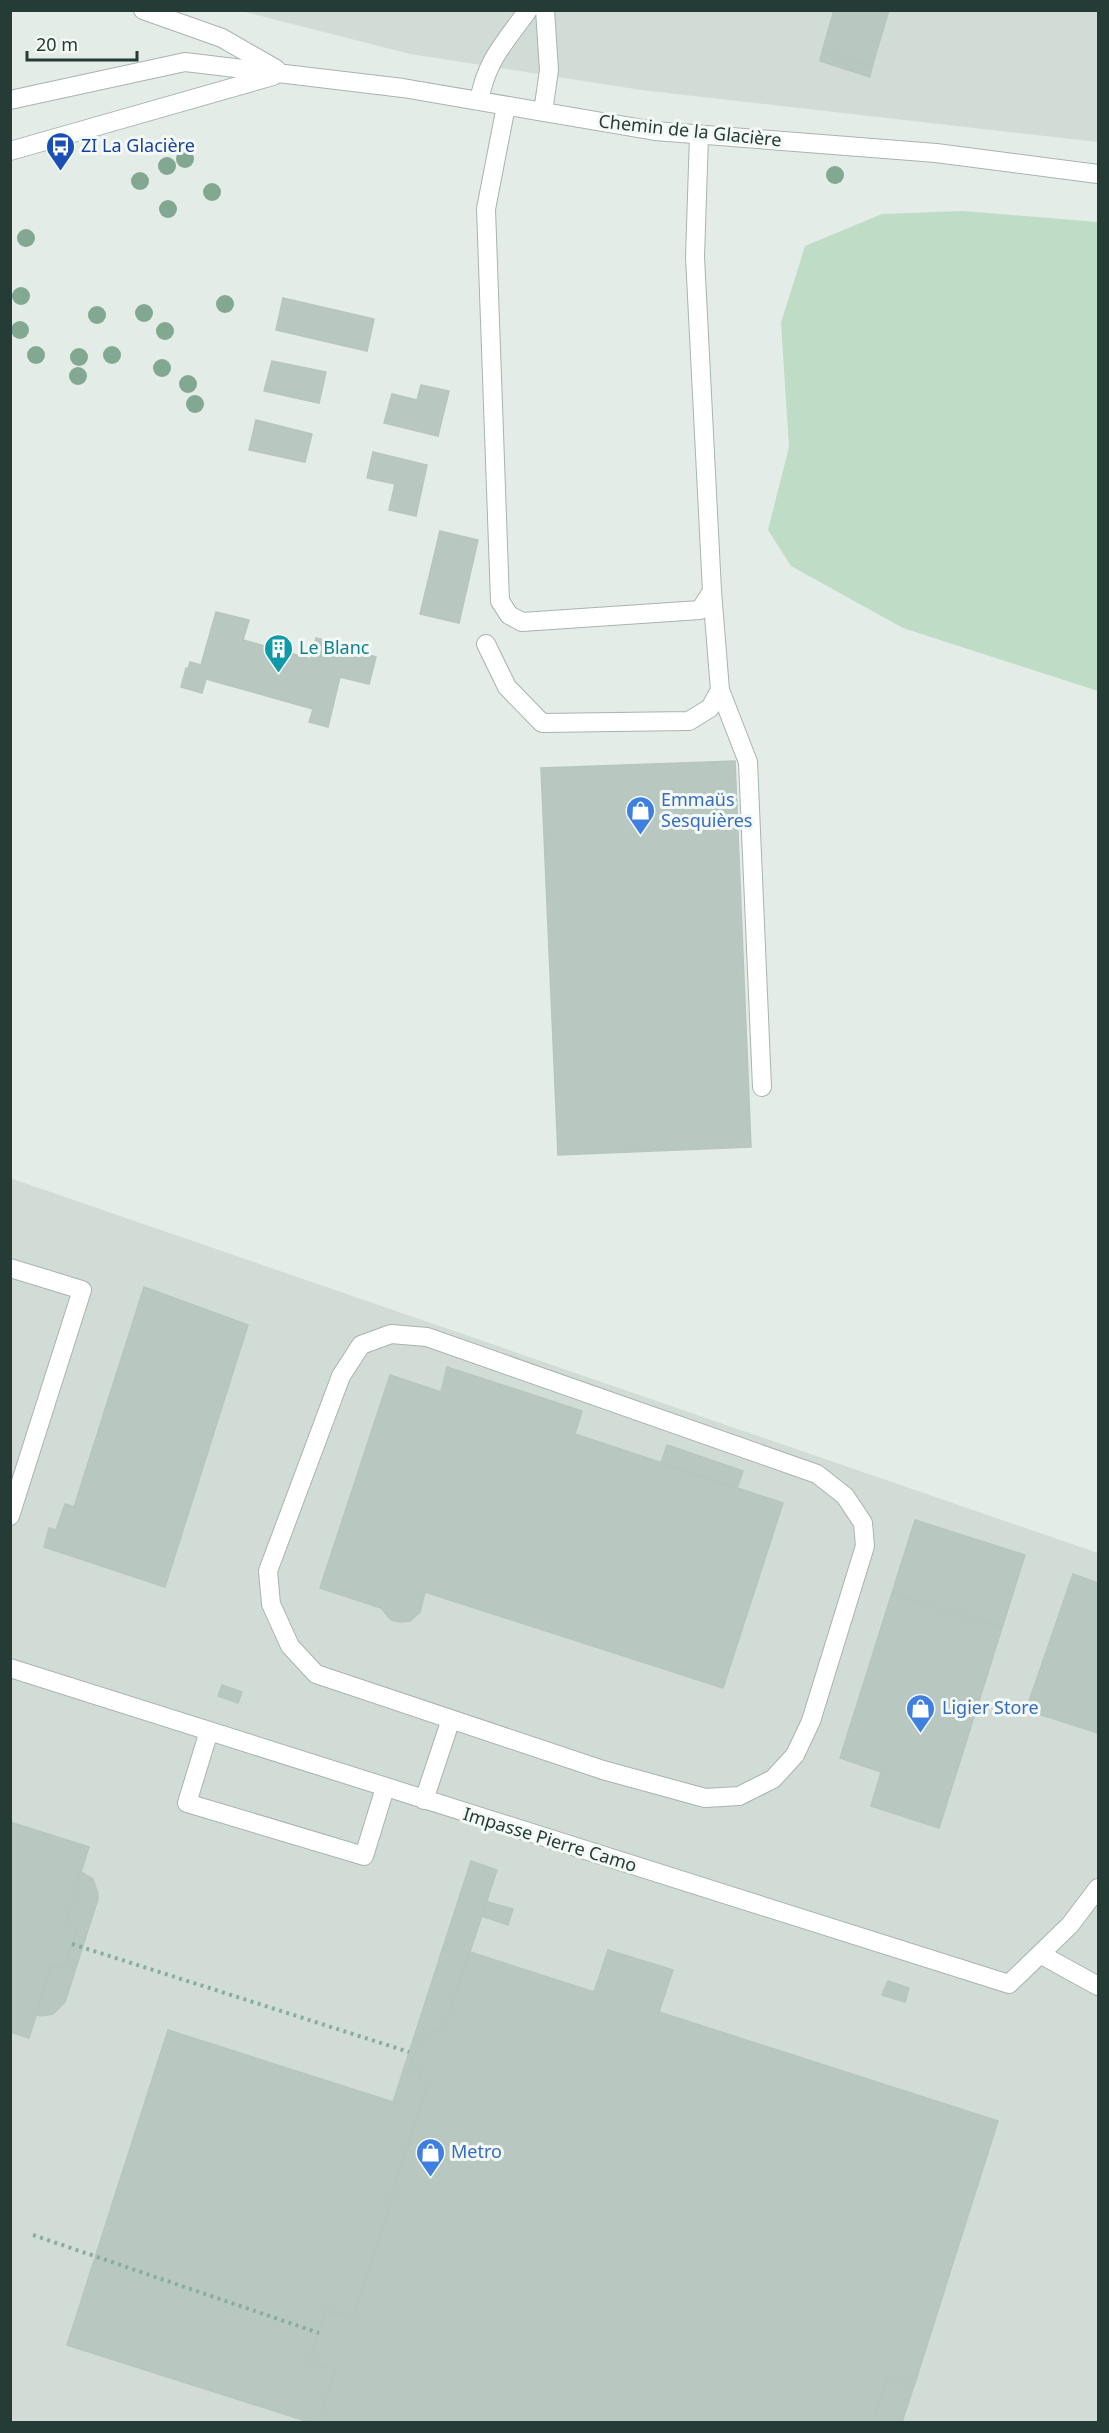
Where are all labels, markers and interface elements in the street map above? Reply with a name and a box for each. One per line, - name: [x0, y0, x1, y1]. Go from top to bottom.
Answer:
- scale bar: [27, 24, 136, 62]
- text: 20 m: [36, 32, 78, 56]
- street label: Chemin de la Glacière: [597, 108, 783, 152]
- bus stop icon: ZI La Glacière: [44, 130, 76, 172]
- place label: ZI La Glacière: [81, 133, 195, 157]
- building icon: Le Blanc: [262, 632, 294, 674]
- place label: Le Blanc: [299, 635, 370, 659]
- place label: Emmaüs Sesquières: [661, 787, 753, 832]
- shop icon: Emmaüs Sesquières: [624, 794, 656, 836]
- shop icon: Ligier Store: [905, 1692, 937, 1734]
- place label: Ligier Store: [942, 1695, 1039, 1719]
- street label: Impasse Pierre Camo: [461, 1801, 640, 1877]
- shop icon: Metro: [414, 2136, 446, 2178]
- place label: Metro: [451, 2139, 502, 2163]

